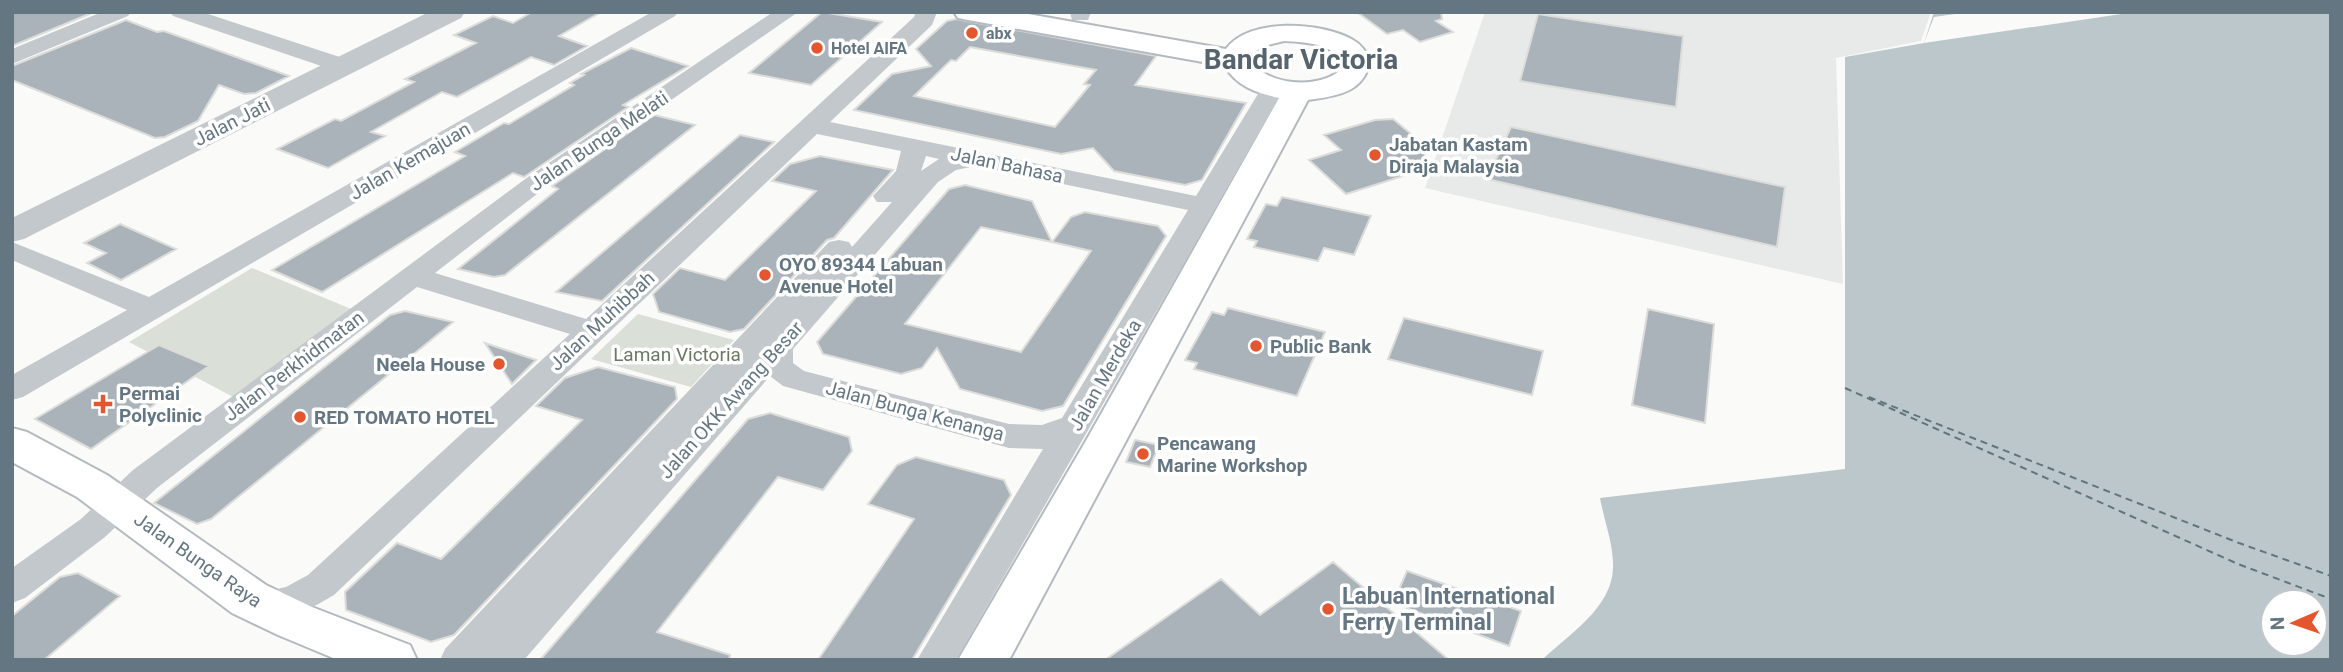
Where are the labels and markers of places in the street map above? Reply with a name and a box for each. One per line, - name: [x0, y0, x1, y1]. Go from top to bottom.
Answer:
- place label: abx: [986, 24, 1012, 43]
- marker: abx: [964, 25, 980, 41]
- place label: Hotel AIFA: [831, 39, 907, 58]
- marker: Hotel AIFA: [809, 40, 825, 56]
- place label: Jabatan Kastam Diraja Malaysia: [1389, 133, 1528, 178]
- marker: Jabatan Kastam Diraja Malaysia: [1367, 147, 1383, 163]
- place label: OYO 89344 Labuan Avenue Hotel: [779, 253, 943, 298]
- marker: OYO 89344 Labuan Avenue Hotel: [757, 267, 773, 283]
- place label: Public Bank: [1270, 335, 1372, 358]
- marker: Public Bank: [1248, 338, 1264, 354]
- place label: Neela House: [376, 353, 485, 376]
- marker: Neela House: [491, 356, 507, 372]
- place label: Permai Polyclinic: [119, 382, 202, 427]
- marker: Permai Polyclinic: [93, 394, 113, 414]
- place label: RED TOMATO HOTEL: [314, 406, 494, 429]
- marker: RED TOMATO HOTEL: [292, 409, 308, 425]
- place label: Pencawang Marine Workshop: [1157, 432, 1308, 477]
- marker: Pencawang Marine Workshop: [1135, 446, 1151, 462]
- place label: Labuan International Ferry Terminal: [1342, 583, 1555, 636]
- marker: Labuan International Ferry Terminal: [1320, 601, 1336, 617]

